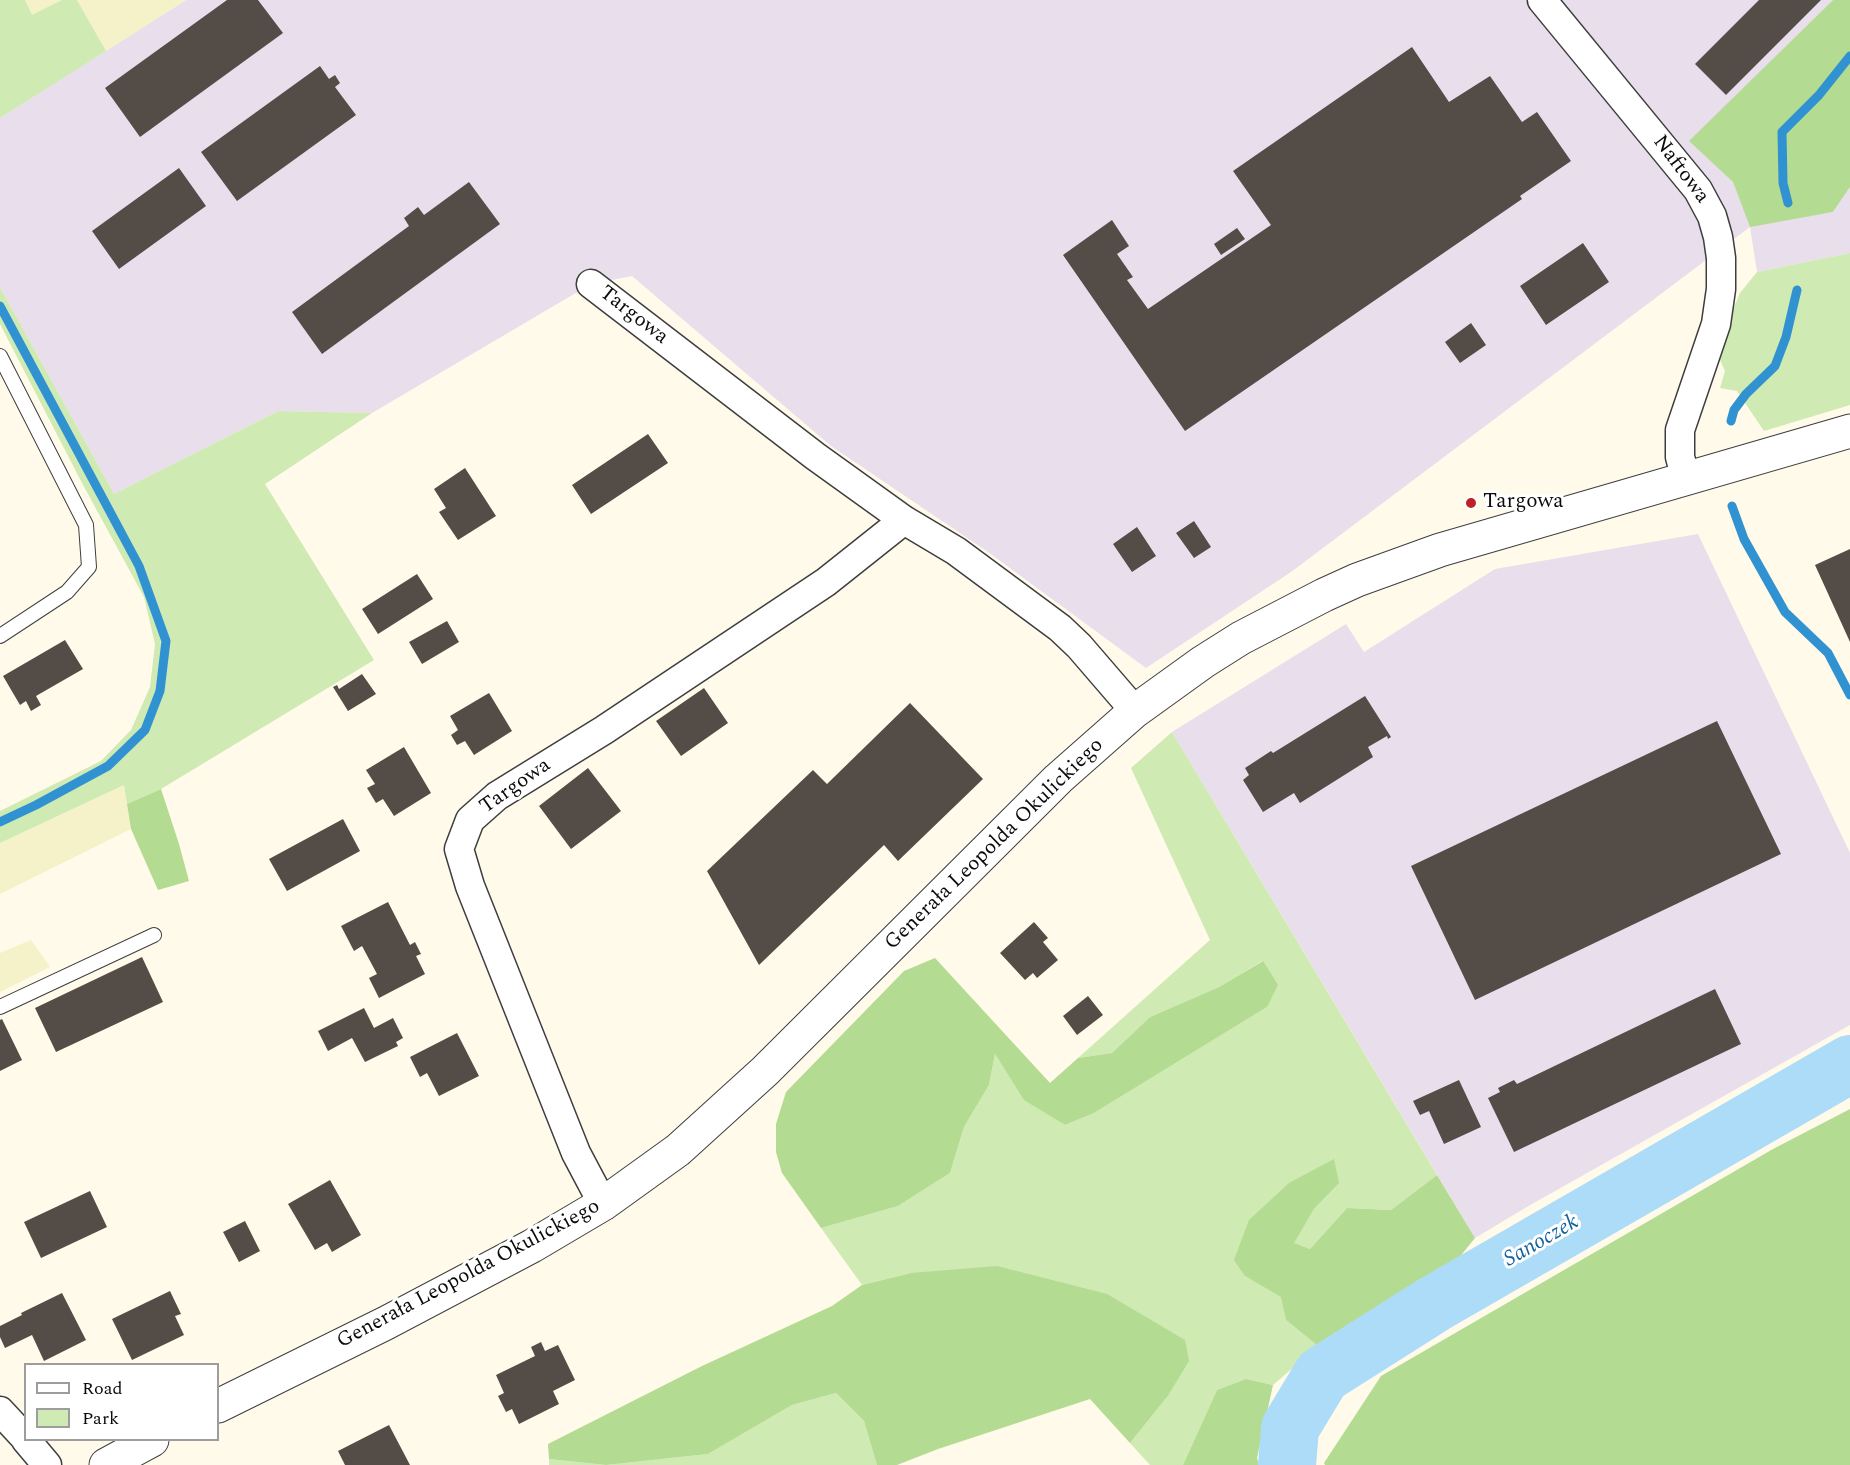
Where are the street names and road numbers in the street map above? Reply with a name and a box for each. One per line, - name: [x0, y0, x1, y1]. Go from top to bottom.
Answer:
- street label: Naftowa: [1646, 131, 1714, 209]
- street label: Targowa: [593, 281, 673, 351]
- street label: Generała Leopolda Okulickiego: [880, 734, 1110, 956]
- street label: Targowa: [476, 754, 556, 820]
- street label: Generała Leopolda Okulickiego: [333, 1195, 605, 1355]

